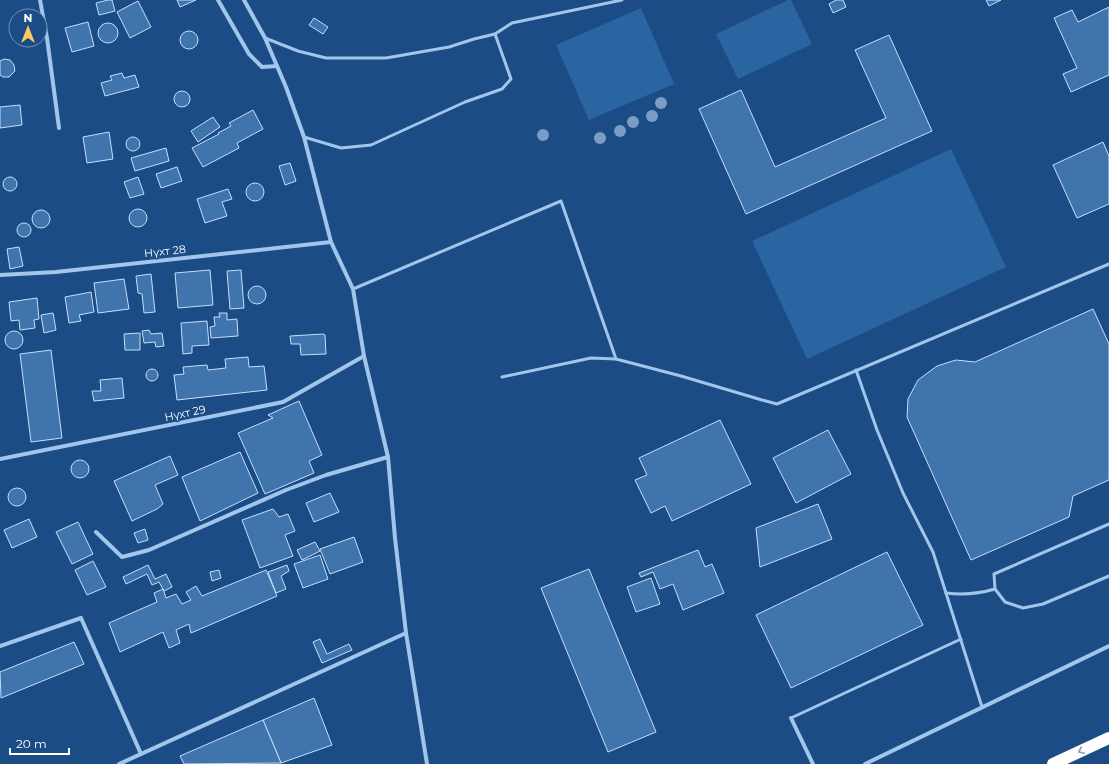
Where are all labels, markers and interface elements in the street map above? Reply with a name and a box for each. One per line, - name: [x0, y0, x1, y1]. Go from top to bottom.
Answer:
- north arrow: [8, 8, 48, 48]
- text: N: [24, 11, 32, 25]
- street label: Нүхт 28: [143, 242, 187, 260]
- street label: Нүхт 29: [163, 402, 207, 424]
- scale bar: [10, 730, 69, 756]
- text: 20 m: [16, 736, 47, 751]
- one-way arrow: [1078, 746, 1086, 754]

